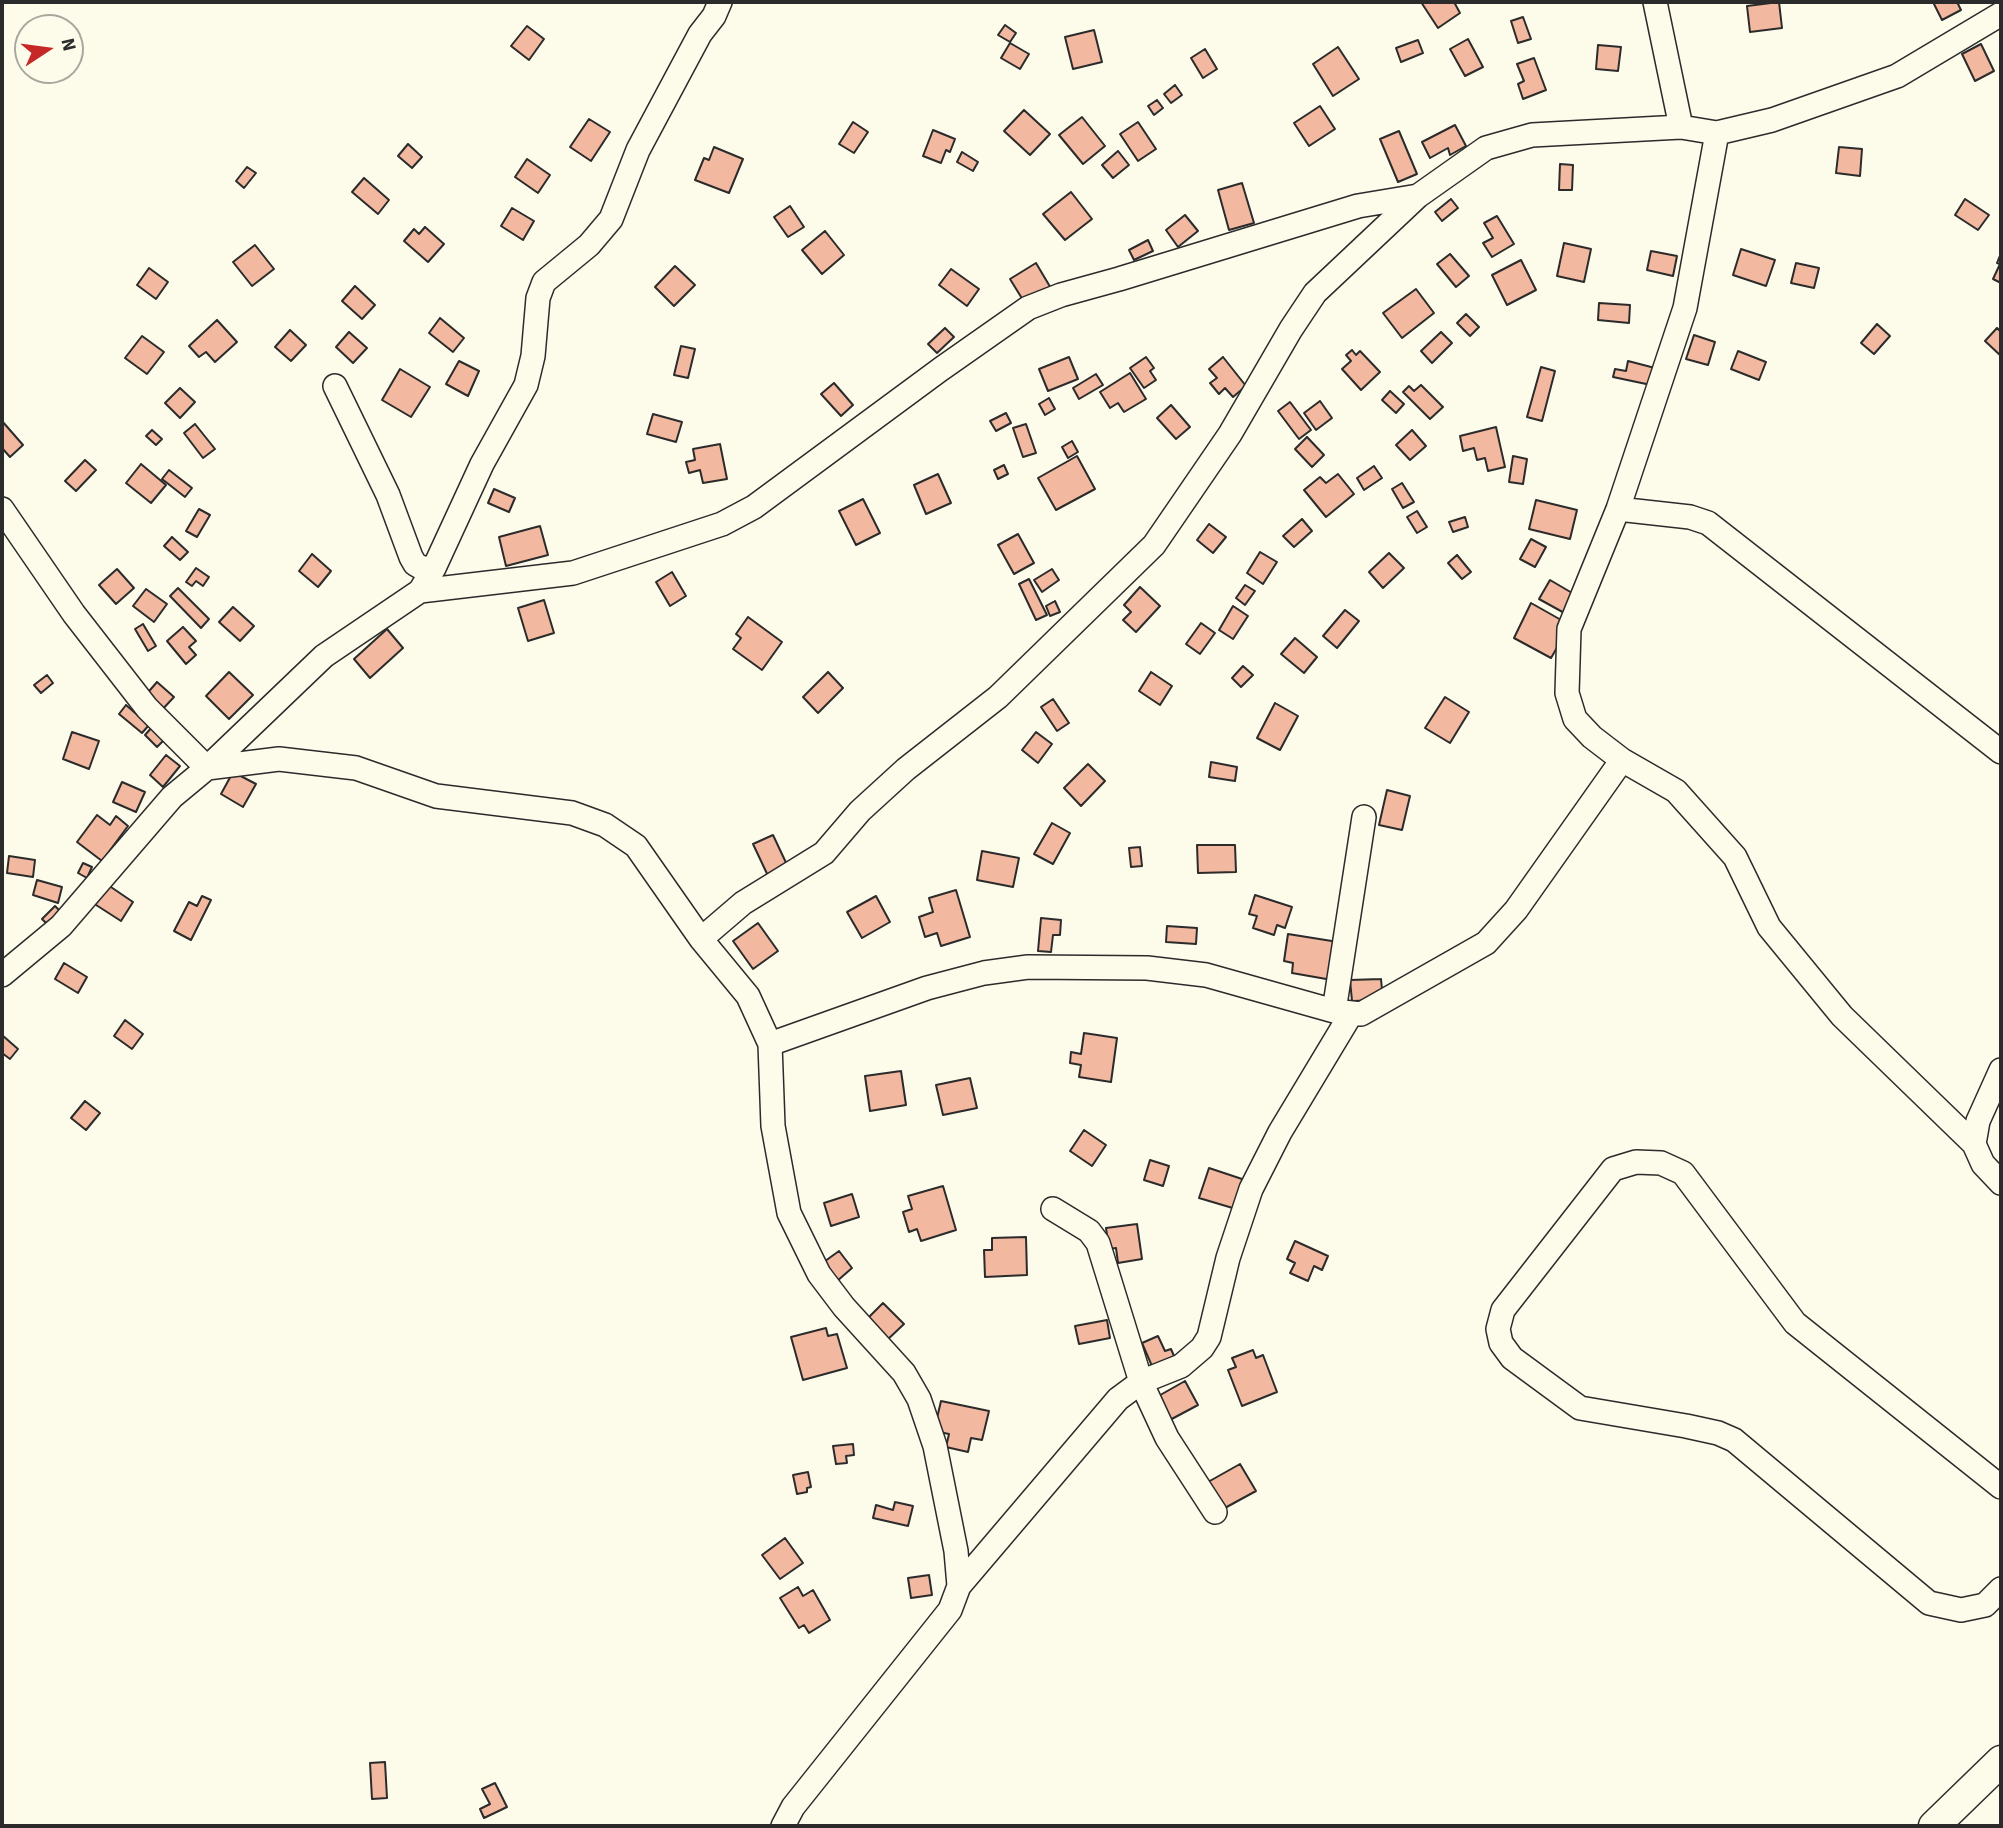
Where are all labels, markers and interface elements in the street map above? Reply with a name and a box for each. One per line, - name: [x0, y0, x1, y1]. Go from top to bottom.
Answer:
- north arrow: [14, 14, 84, 84]
- text: N: [53, 35, 83, 54]

